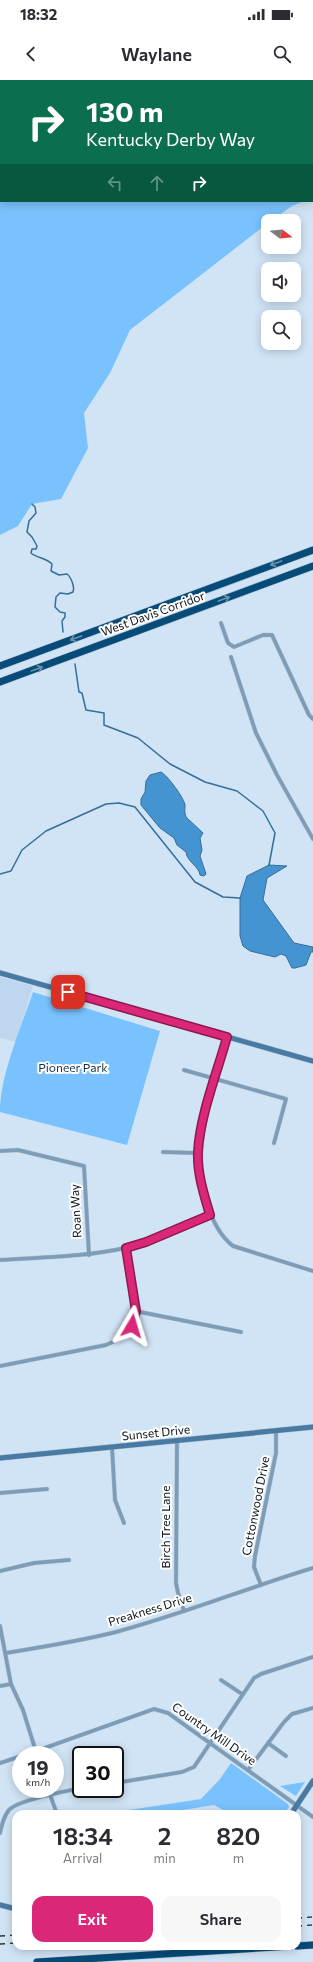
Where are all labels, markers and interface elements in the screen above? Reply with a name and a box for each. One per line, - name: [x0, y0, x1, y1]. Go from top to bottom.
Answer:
- text: 18:32: [20, 5, 57, 23]
- icon: back: [20, 43, 42, 65]
- text: Waylane: [121, 43, 192, 65]
- icon: search: [271, 43, 293, 65]
- text: 130 m: [86, 94, 163, 128]
- icon: right: [20, 96, 72, 148]
- text: Kentucky Derby Way: [86, 128, 255, 150]
- icon: left: [104, 172, 126, 194]
- icon: ahead: [146, 172, 168, 194]
- icon: right: [188, 172, 210, 194]
- north arrow: [261, 214, 301, 254]
- map controls: [261, 214, 301, 350]
- button: sound: [261, 262, 301, 302]
- button: search: [261, 310, 301, 350]
- one-way arrow: [271, 560, 283, 568]
- street label: West Davis Corridor: [99, 588, 207, 638]
- one-way arrow: [217, 595, 230, 602]
- one-way arrow: [70, 634, 82, 642]
- one-way arrow: [30, 664, 42, 672]
- pin: [51, 975, 85, 1009]
- icon: arrive: [57, 981, 79, 1003]
- park label: Pioneer Park: [38, 1060, 108, 1074]
- street label: Roan Way: [67, 1184, 83, 1238]
- position arrow: [111, 1305, 153, 1347]
- street label: Sunset Drive: [121, 1421, 191, 1443]
- street label: Cottonwood Drive: [239, 1455, 272, 1557]
- street label: Birch Tree Lane: [158, 1485, 172, 1569]
- street label: Preakness Drive: [106, 1590, 193, 1628]
- street label: Country Mill Drive: [170, 1699, 259, 1767]
- speed limit sign: 30: [72, 1746, 124, 1798]
- text: 19: [27, 1755, 49, 1779]
- text: km/h: [26, 1776, 50, 1788]
- text: 18:34: [53, 1821, 113, 1850]
- text: 2: [158, 1821, 171, 1850]
- text: 820: [216, 1821, 260, 1850]
- text: Arrival: [63, 1850, 102, 1866]
- text: min: [153, 1850, 176, 1866]
- text: m: [233, 1850, 244, 1866]
- button: Exit: [32, 1896, 153, 1942]
- button: Share: [161, 1896, 281, 1942]

